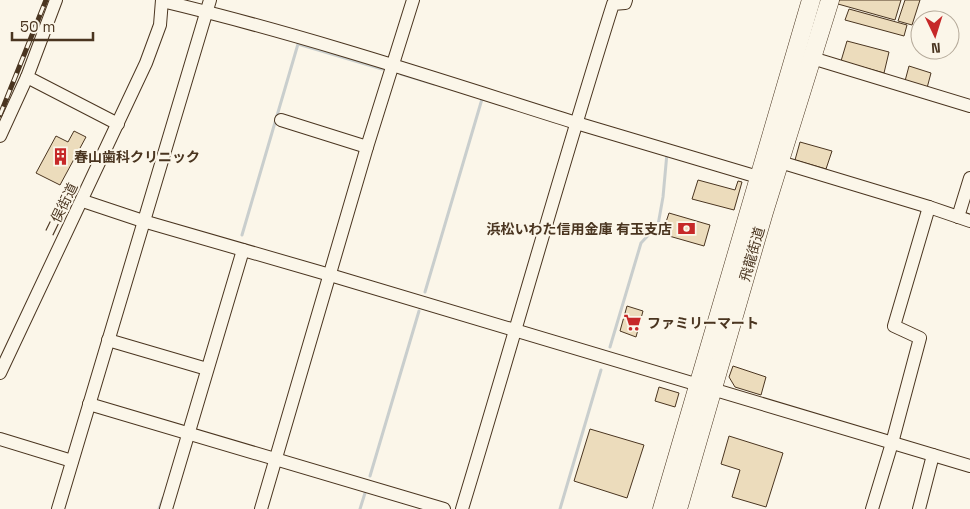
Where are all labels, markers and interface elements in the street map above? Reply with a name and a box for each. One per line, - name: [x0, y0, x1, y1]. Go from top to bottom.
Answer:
- scale bar: [12, 10, 94, 42]
- north arrow: [910, 10, 960, 60]
- text: 50 m: [20, 17, 55, 36]
- text: N: [931, 39, 941, 57]
- building icon: 春山歯科クリニック: [50, 147, 70, 167]
- place label: 春山歯科クリニック: [74, 148, 200, 166]
- street label: 二俣街道: [41, 180, 81, 238]
- bank icon: 浜松いわた信用金庫 有玉支店: [676, 219, 696, 239]
- place label: 浜松いわた信用金庫 有玉支店: [486, 220, 672, 238]
- street label: 飛龍街道: [736, 225, 768, 283]
- supermarket icon: ファミリーマート: [623, 313, 643, 333]
- place label: ファミリーマート: [647, 314, 759, 332]

